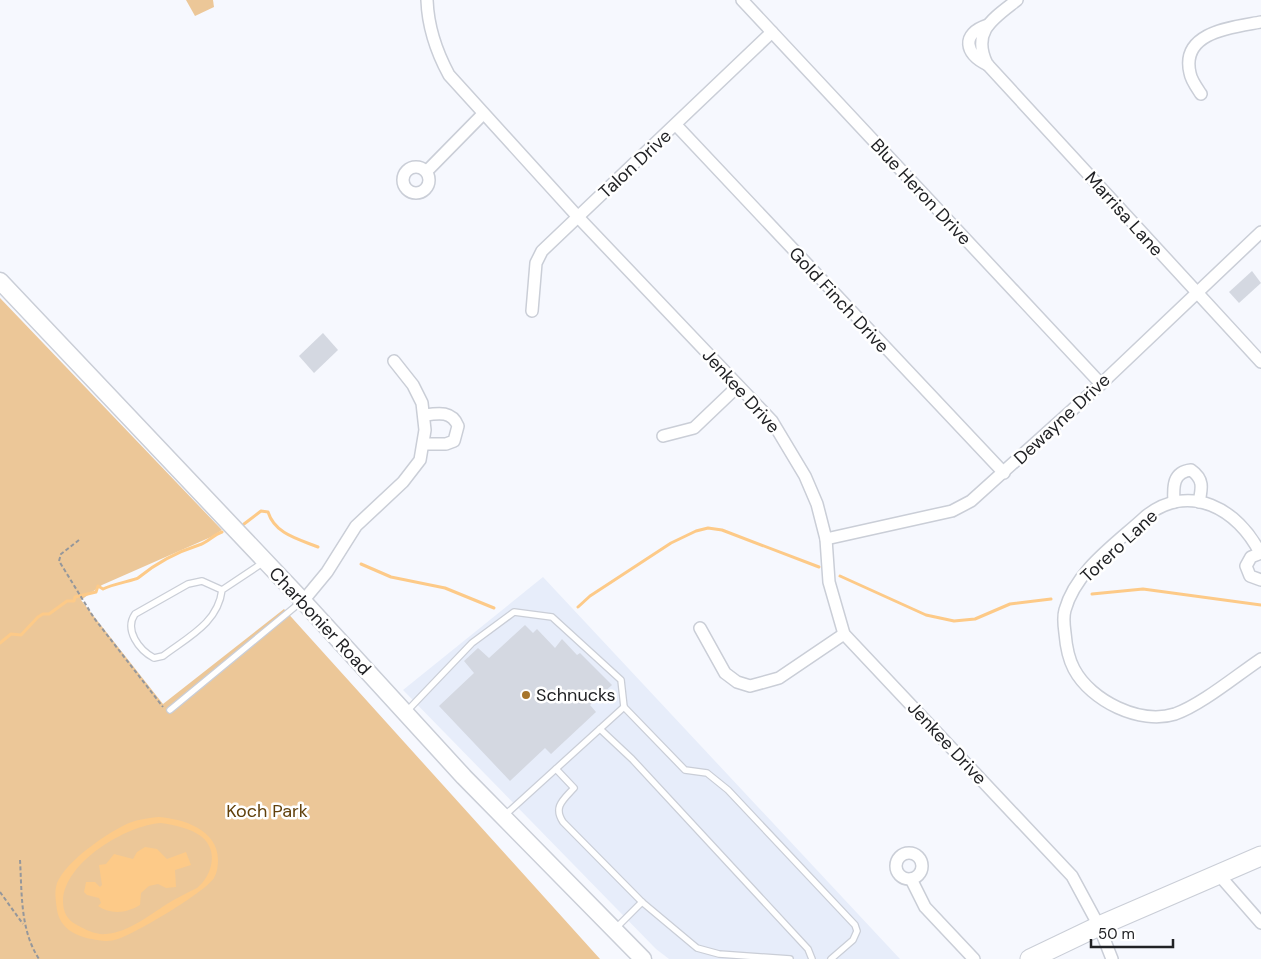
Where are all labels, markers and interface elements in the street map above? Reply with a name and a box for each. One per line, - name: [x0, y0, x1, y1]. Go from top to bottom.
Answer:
- street label: Talon Drive: [594, 124, 676, 204]
- street label: Blue Heron Drive: [865, 134, 977, 250]
- street label: Marrisa Lane: [1080, 167, 1168, 261]
- street label: Gold Finch Drive: [784, 242, 894, 358]
- street label: Jenkee Drive: [697, 344, 785, 438]
- street label: Dewayne Drive: [1009, 368, 1115, 470]
- street label: Torero Lane: [1075, 504, 1163, 588]
- street label: Charbonier Road: [264, 562, 376, 680]
- place label: Schnucks: [536, 683, 616, 707]
- marker: Schnucks: [520, 689, 532, 701]
- street label: Jenkee Drive: [902, 696, 992, 790]
- park label: Koch Park: [226, 799, 308, 823]
- scale bar: [1091, 916, 1174, 948]
- text: 50 m: [1098, 924, 1135, 944]

